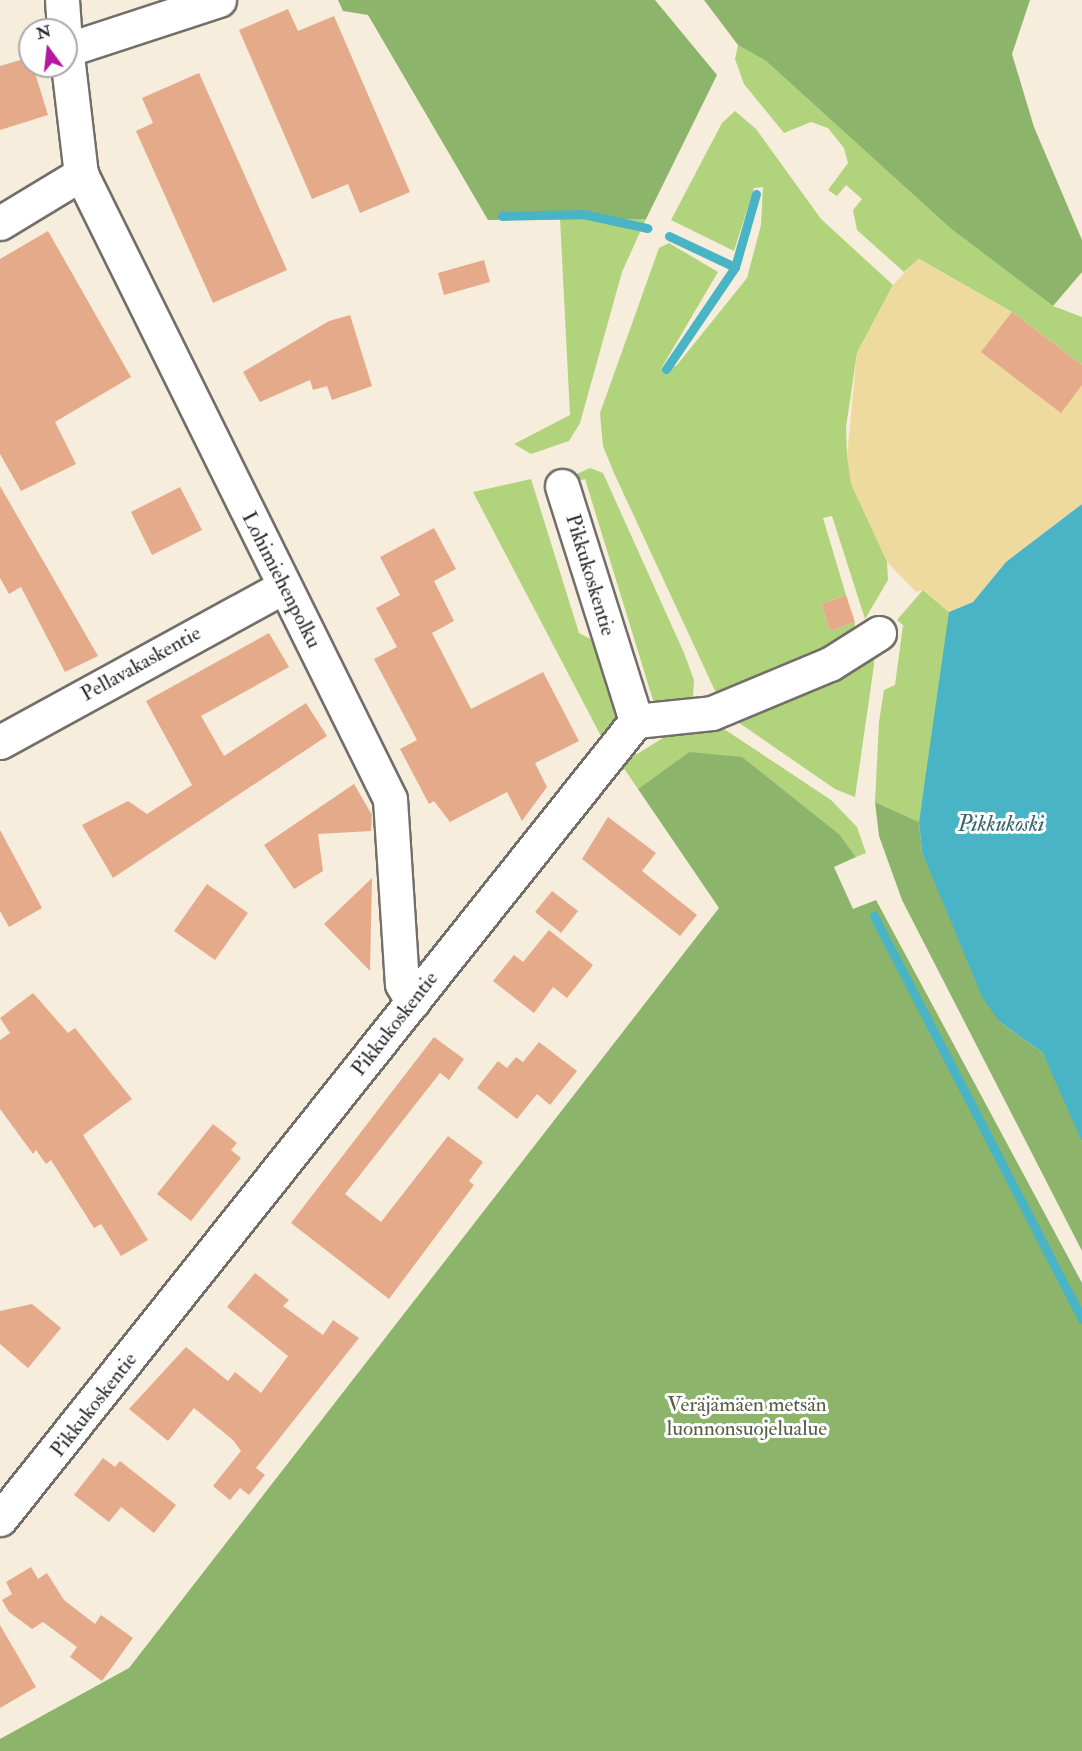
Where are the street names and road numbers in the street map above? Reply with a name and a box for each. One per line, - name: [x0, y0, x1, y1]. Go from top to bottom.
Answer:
- street label: Lohimiehenpolku: [236, 508, 326, 652]
- street label: Pikkukoskentie: [560, 511, 620, 639]
- street label: Pellavakaskentie: [77, 621, 205, 707]
- street label: Pikkukoskentie: [346, 967, 444, 1081]
- street label: Pikkukoskentie: [45, 1348, 143, 1462]

